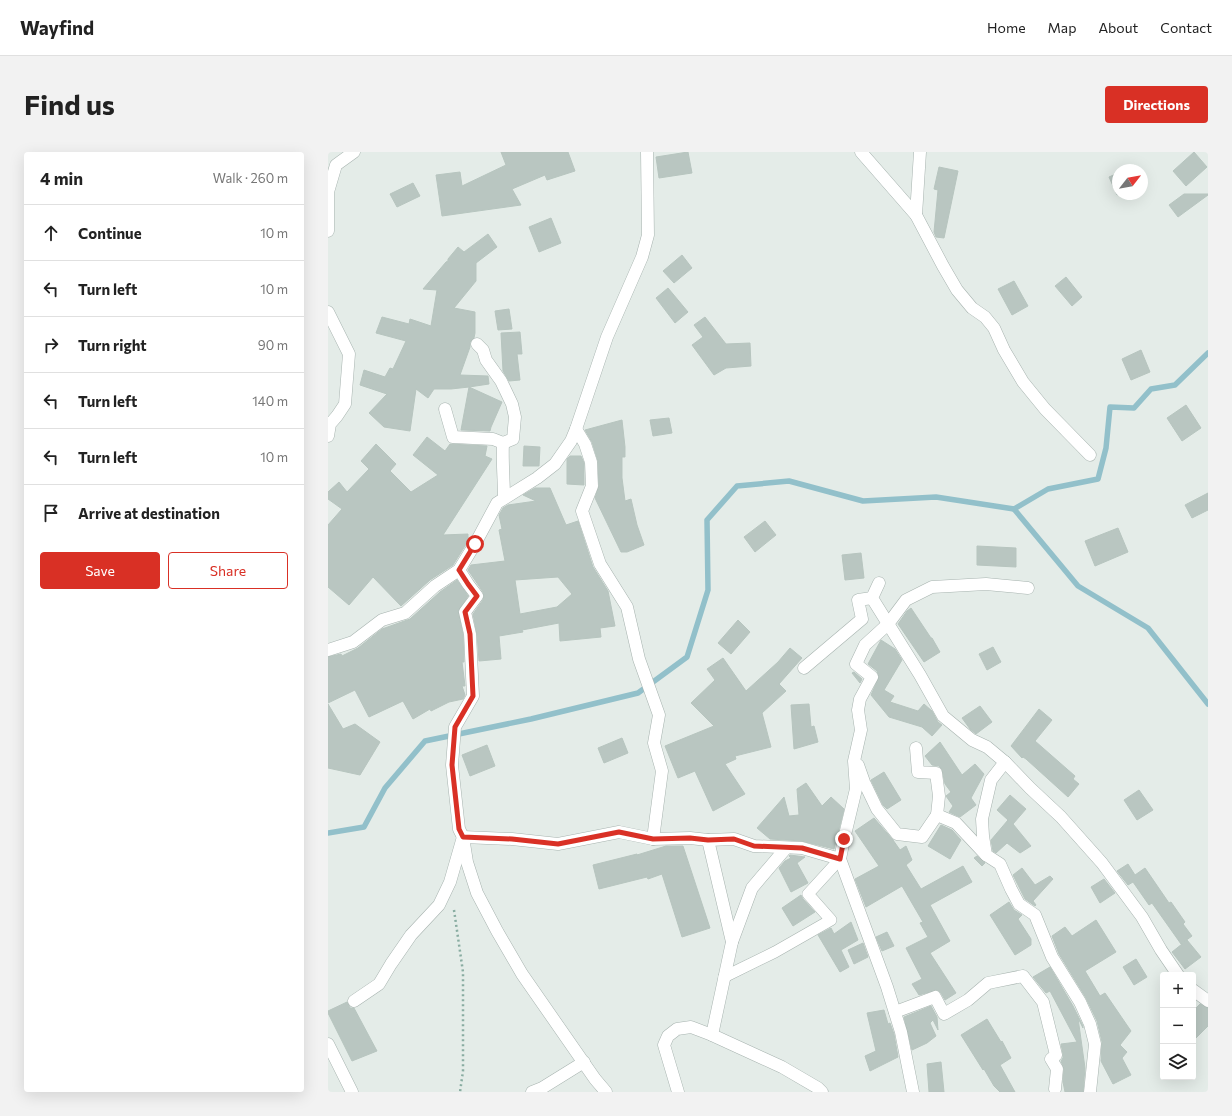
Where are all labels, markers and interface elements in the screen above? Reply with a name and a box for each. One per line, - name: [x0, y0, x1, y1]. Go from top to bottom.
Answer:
- text: Wayfind: [20, 16, 94, 39]
- text: Home: [987, 19, 1026, 36]
- text: Map: [1048, 19, 1076, 36]
- text: About: [1098, 19, 1138, 36]
- text: Contact: [1160, 19, 1212, 36]
- button: Directions: [1105, 86, 1208, 123]
- text: Find us: [24, 87, 115, 121]
- north arrow: [1112, 164, 1148, 200]
- text: 4 min: [40, 168, 83, 189]
- text: Walk · 260 m: [213, 170, 288, 186]
- icon: ahead: [40, 222, 62, 244]
- text: Continue: [78, 224, 142, 242]
- text: 10 m: [260, 225, 288, 241]
- icon: left: [40, 278, 62, 300]
- text: Turn left: [78, 280, 137, 298]
- text: 10 m: [260, 281, 288, 297]
- icon: right: [40, 334, 62, 356]
- text: Turn right: [78, 336, 147, 354]
- text: 90 m: [258, 337, 288, 353]
- icon: left: [40, 390, 62, 412]
- text: Turn left: [78, 392, 137, 410]
- text: 140 m: [252, 393, 288, 409]
- icon: left: [40, 446, 62, 468]
- text: Turn left: [78, 448, 137, 466]
- text: 10 m: [260, 449, 288, 465]
- icon: arrive: [40, 502, 62, 524]
- text: Arrive at destination: [78, 504, 220, 522]
- route start: [466, 535, 484, 553]
- button: Save: [40, 552, 160, 589]
- button: Share: [168, 552, 288, 589]
- route end: [835, 830, 853, 848]
- map controls: [1160, 972, 1196, 1080]
- button: +: [1160, 972, 1196, 1008]
- button: −: [1160, 1008, 1196, 1044]
- button: layers: [1160, 1044, 1196, 1080]

